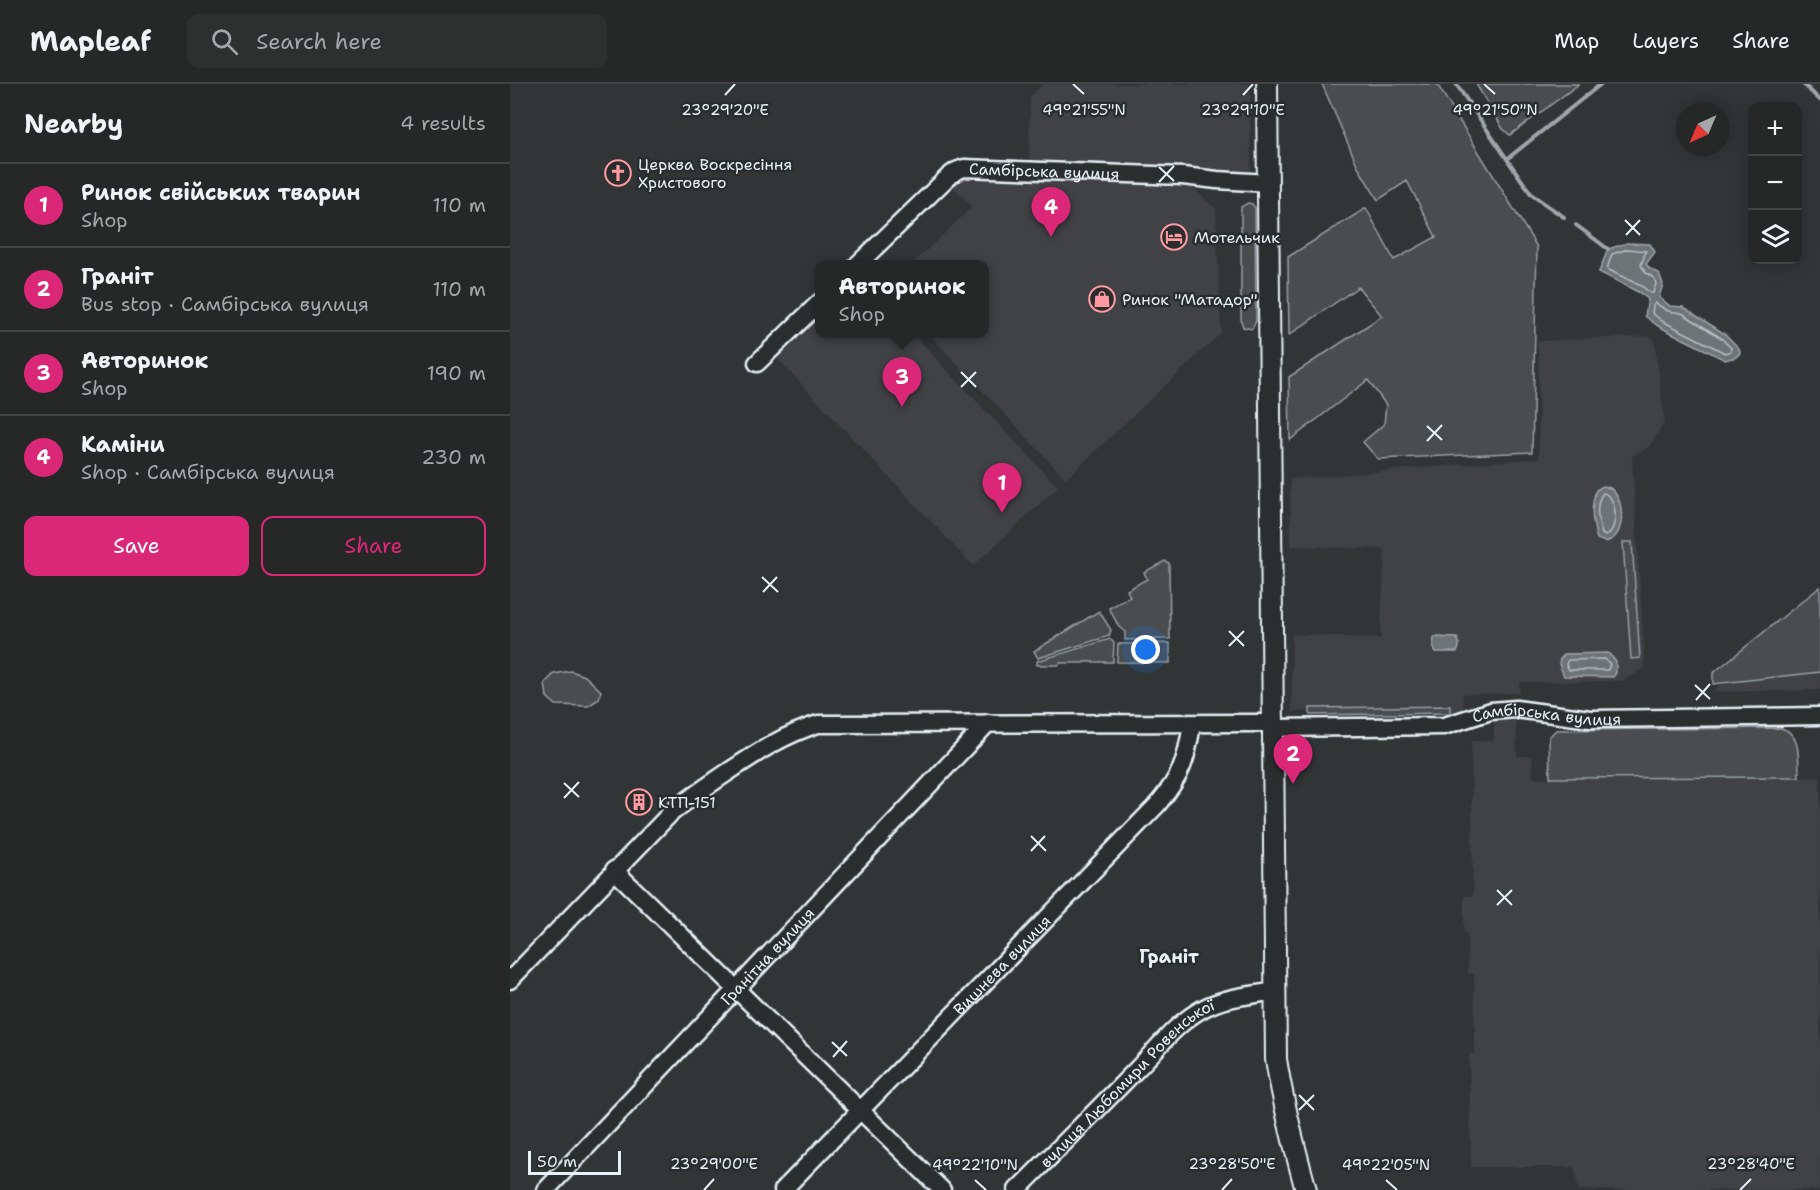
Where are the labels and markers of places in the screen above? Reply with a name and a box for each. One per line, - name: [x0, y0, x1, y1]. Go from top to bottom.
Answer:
- place label: Церква Воскресіння Христового: [638, 154, 792, 193]
- church icon: Церква Воскресіння Христового: [603, 158, 633, 188]
- pin: 4: [1032, 188, 1070, 237]
- hotel icon: Мотельчик: [1159, 222, 1189, 252]
- place label: Мотельчик: [1194, 227, 1280, 248]
- shop icon: Ринок "Матадор": [1087, 284, 1117, 314]
- place label: Ринок "Матадор": [1122, 289, 1258, 310]
- pin: 3: [882, 358, 922, 407]
- pin: 1: [982, 464, 1022, 513]
- pin: 2: [1274, 734, 1312, 784]
- building icon: КТП-151: [624, 787, 654, 817]
- place label: КТП-151: [658, 792, 716, 813]

